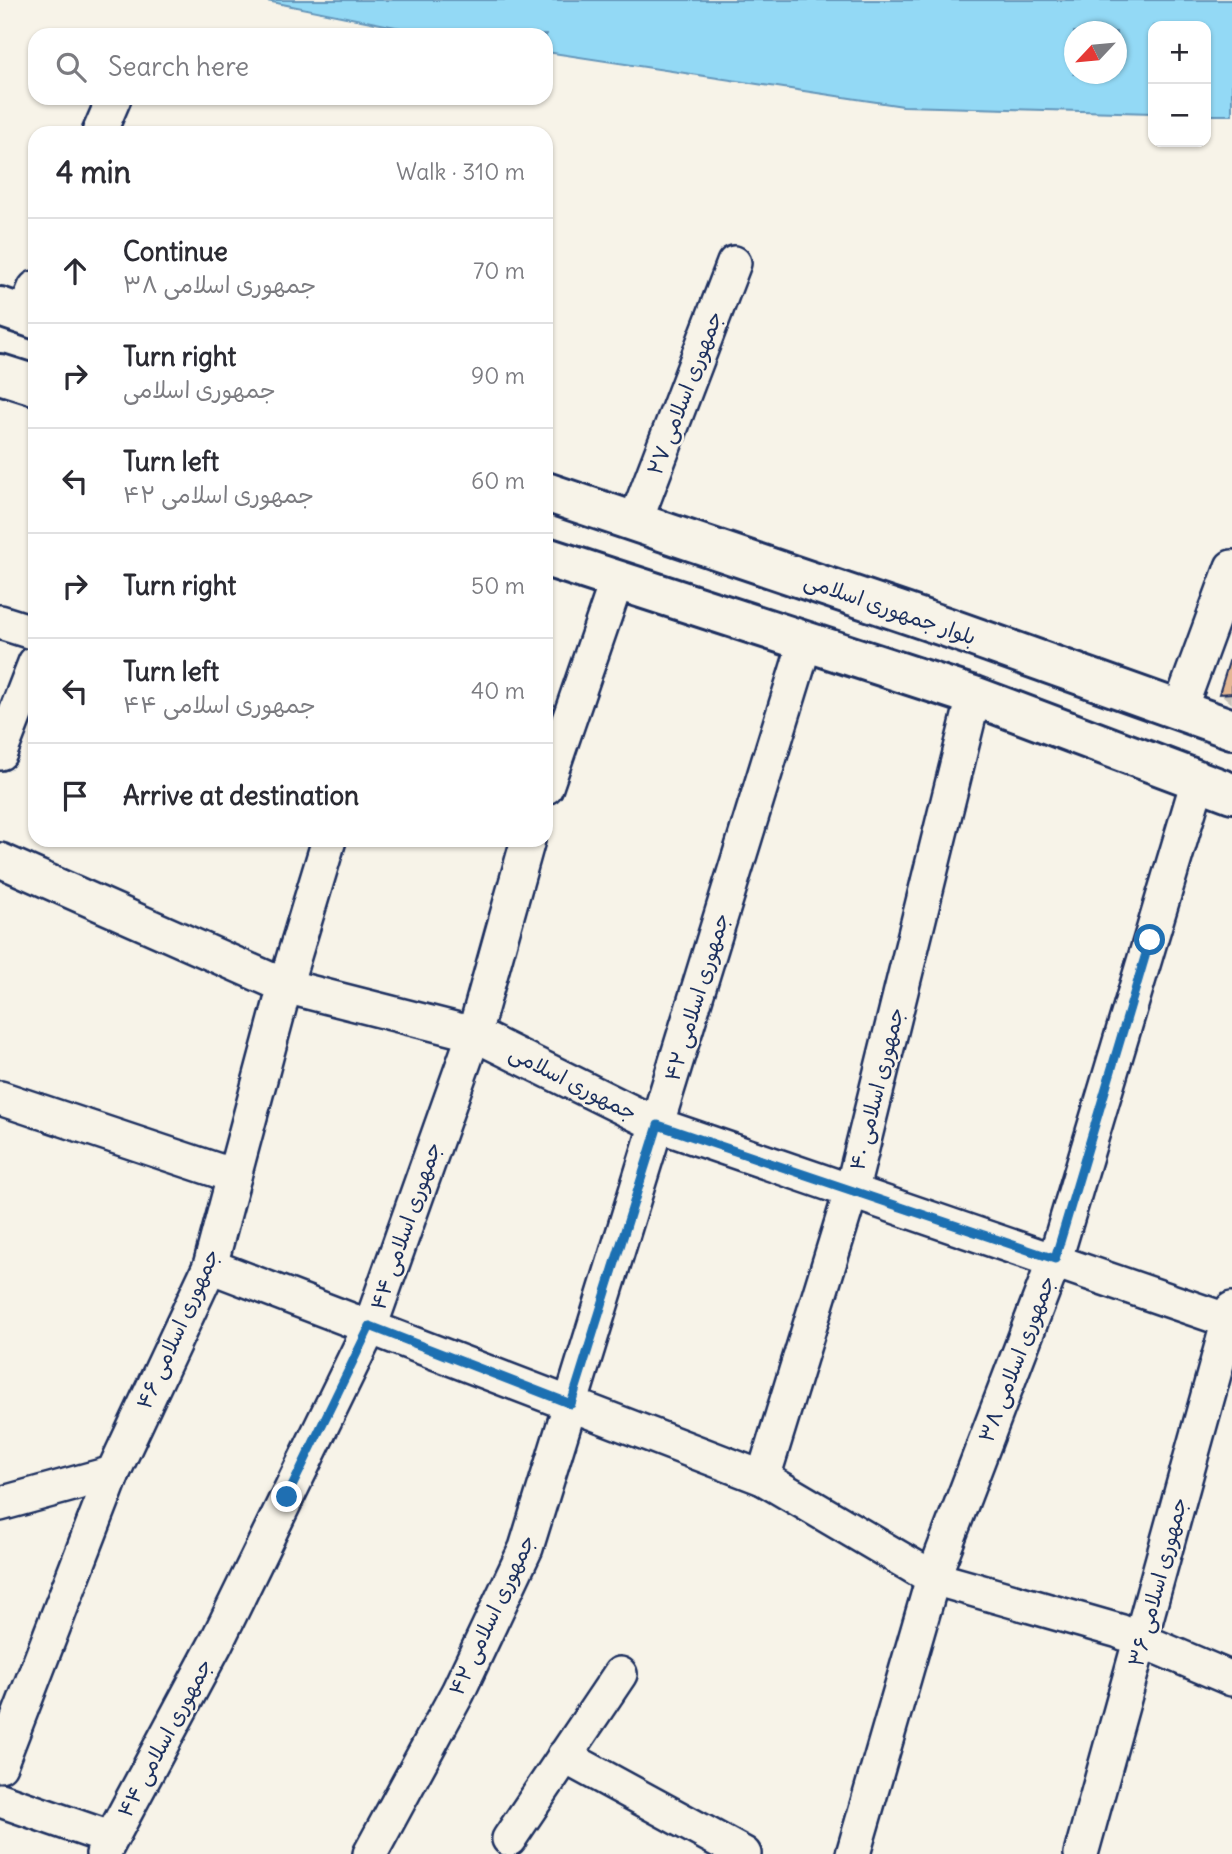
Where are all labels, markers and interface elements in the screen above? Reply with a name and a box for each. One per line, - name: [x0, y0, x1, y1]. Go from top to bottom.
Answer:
- north arrow: [1064, 21, 1127, 84]
- map controls: [1148, 21, 1211, 147]
- button: +: [1148, 21, 1211, 84]
- search box: [28, 28, 553, 105]
- icon: search: [52, 48, 90, 86]
- text: Search here: [108, 50, 249, 83]
- button: −: [1148, 84, 1211, 147]
- text: 4 min: [56, 153, 131, 191]
- text: Walk · 310 m: [396, 157, 525, 186]
- text: Continue: [123, 235, 228, 268]
- icon: ahead: [56, 252, 94, 290]
- text: 70 m: [473, 256, 525, 285]
- text: جمهوری اسلامی ۳۸: [123, 270, 316, 299]
- street label: جمهوری اسلامی ۲۷: [641, 307, 729, 479]
- text: Turn right: [123, 340, 236, 373]
- icon: right: [56, 357, 94, 395]
- text: 90 m: [471, 361, 525, 390]
- text: جمهوری اسلامی: [123, 375, 276, 404]
- text: Turn left: [123, 445, 219, 478]
- icon: left: [56, 462, 94, 500]
- text: 60 m: [471, 466, 525, 495]
- text: جمهوری اسلامی ۴۲: [123, 480, 314, 509]
- street label: بلوار جمهوری اسلامی: [800, 566, 980, 652]
- icon: right: [56, 567, 94, 605]
- text: Turn right: [123, 569, 236, 602]
- text: 50 m: [471, 571, 525, 600]
- text: Turn left: [123, 655, 219, 688]
- icon: left: [56, 672, 94, 710]
- text: 40 m: [471, 676, 525, 705]
- text: جمهوری اسلامی ۴۴: [123, 690, 316, 719]
- icon: arrive: [56, 777, 94, 815]
- text: Arrive at destination: [123, 779, 359, 812]
- street label: جمهوری اسلامی ۴۲: [658, 909, 736, 1085]
- route start: [1134, 924, 1165, 955]
- street label: جمهوری اسلامی ۴۰: [843, 1005, 911, 1173]
- street label: جمهوری اسلامی: [504, 1039, 642, 1127]
- street label: جمهوری اسلامی ۴۴: [364, 1138, 448, 1314]
- street label: جمهوری اسلامی ۴۶: [130, 1244, 226, 1414]
- street label: جمهوری اسلامی ۳۸: [972, 1272, 1062, 1446]
- route end: [271, 1481, 302, 1512]
- street label: جمهوری اسلامی ۳۶: [1122, 1494, 1194, 1670]
- street label: جمهوری اسلامی ۴۲: [442, 1530, 542, 1700]
- street label: جمهوری اسلامی ۴۴: [111, 1654, 219, 1822]

